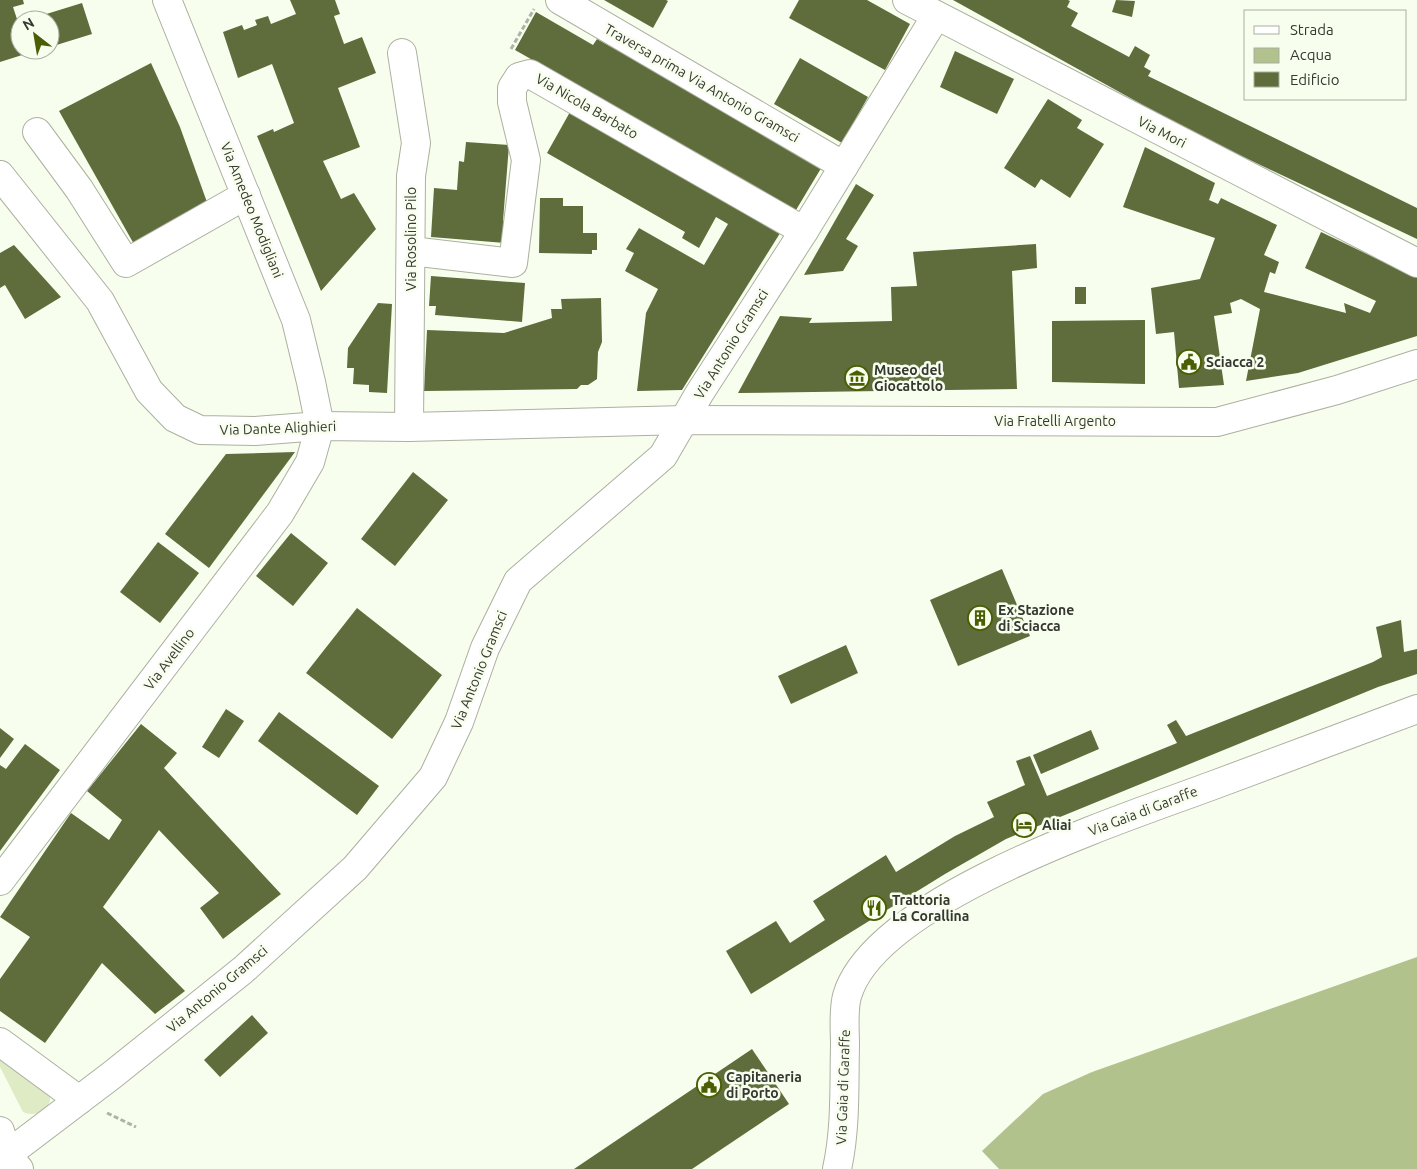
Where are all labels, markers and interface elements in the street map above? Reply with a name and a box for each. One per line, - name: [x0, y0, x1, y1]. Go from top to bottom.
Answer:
- north arrow: [10, 10, 60, 60]
- legend: [1244, 10, 1407, 100]
- text: N: [20, 14, 37, 33]
- street label: Traversa prima Via Antonio Gramsci: [602, 21, 802, 145]
- text: Strada: [1290, 21, 1334, 38]
- text: Acqua: [1290, 46, 1332, 63]
- street label: Via Nicola Barbato: [533, 70, 641, 142]
- text: Edificio: [1290, 71, 1339, 88]
- street label: Via Mori: [1135, 113, 1189, 151]
- street label: Via Amedeo Modigliani: [217, 140, 287, 280]
- street label: Via Rosolino Pilo: [403, 187, 419, 291]
- street label: Via Antonio Gramsci: [691, 286, 771, 402]
- public building icon: Sciacca 2: [1176, 349, 1202, 375]
- place label: Sciacca 2: [1206, 354, 1264, 370]
- place label: Museo del Giocattolo: [874, 362, 943, 394]
- museum icon: Museo del Giocattolo: [844, 365, 870, 391]
- street label: Via Fratelli Argento: [994, 413, 1116, 429]
- street label: Via Dante Alighieri: [219, 418, 337, 438]
- place label: Ex Stazione di Sciacca: [998, 602, 1074, 634]
- building icon: Ex Stazione di Sciacca: [967, 605, 993, 631]
- street label: Via Antonio Gramsci: [448, 608, 510, 732]
- street label: Via Avellino: [140, 625, 198, 693]
- street label: Via Gaia di Garaffe: [1086, 783, 1200, 839]
- hotel icon: Aliai: [1011, 812, 1037, 838]
- place label: Aliai: [1042, 817, 1072, 833]
- place label: Trattoria La Corallina: [892, 892, 969, 924]
- restaurant icon: Trattoria La Corallina: [861, 895, 887, 921]
- street label: Via Antonio Gramsci: [163, 942, 271, 1036]
- street label: Via Gaia di Garaffe: [833, 1029, 853, 1145]
- place label: Capitaneria di Porto: [726, 1069, 802, 1101]
- public building icon: Capitaneria di Porto: [696, 1072, 722, 1098]

